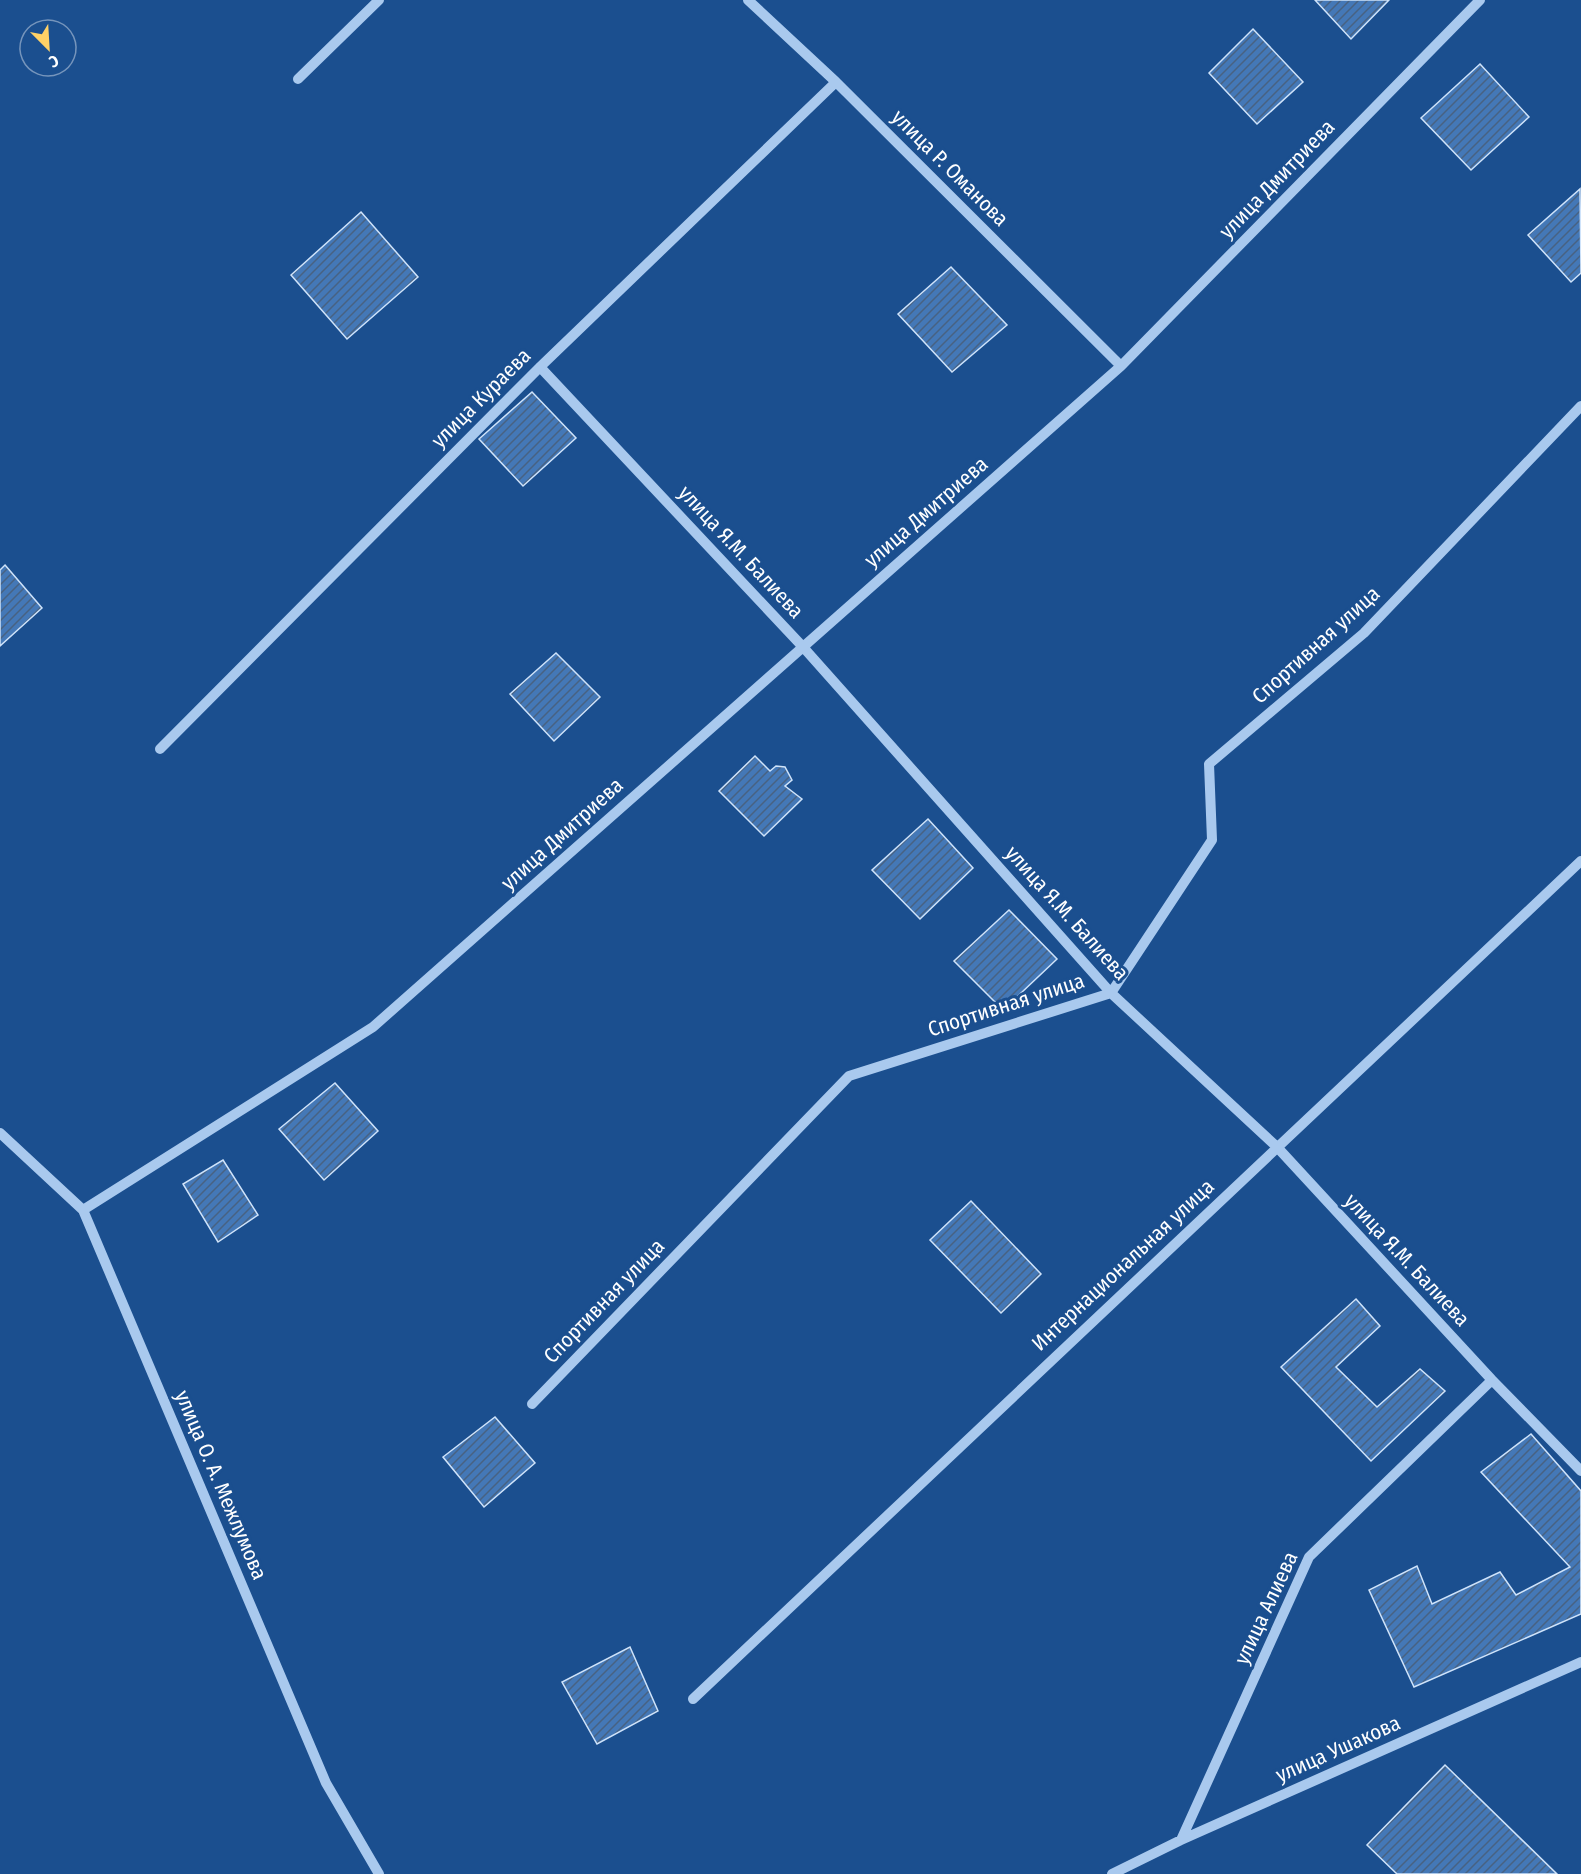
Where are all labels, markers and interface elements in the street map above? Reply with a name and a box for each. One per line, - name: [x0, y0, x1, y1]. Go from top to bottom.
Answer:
- north arrow: [18, 18, 78, 78]
- text: С: [46, 51, 62, 72]
- street label: улица Р. Оманова: [886, 104, 1014, 232]
- street label: улица Дмитриева: [1214, 114, 1340, 244]
- street label: улица Кураева: [426, 343, 536, 453]
- street label: улица Дмитриева: [859, 451, 993, 573]
- street label: улица Я.М. Балиева: [673, 480, 809, 624]
- street label: Спортивная улица: [1247, 581, 1385, 709]
- street label: улица Дмитриева: [496, 772, 628, 896]
- street label: улица Я.М. Балиева: [1000, 840, 1134, 986]
- street label: Спортивная улица: [924, 967, 1088, 1043]
- street label: Интернациональная улица: [1026, 1174, 1220, 1356]
- street label: улица Я.М. Балиева: [1339, 1188, 1475, 1332]
- street label: Спортивная улица: [538, 1233, 670, 1369]
- street label: улица О. А. Межлумова: [169, 1386, 273, 1584]
- street label: улица Алиева: [1229, 1547, 1303, 1669]
- street label: улица Ушакова: [1272, 1710, 1404, 1788]

